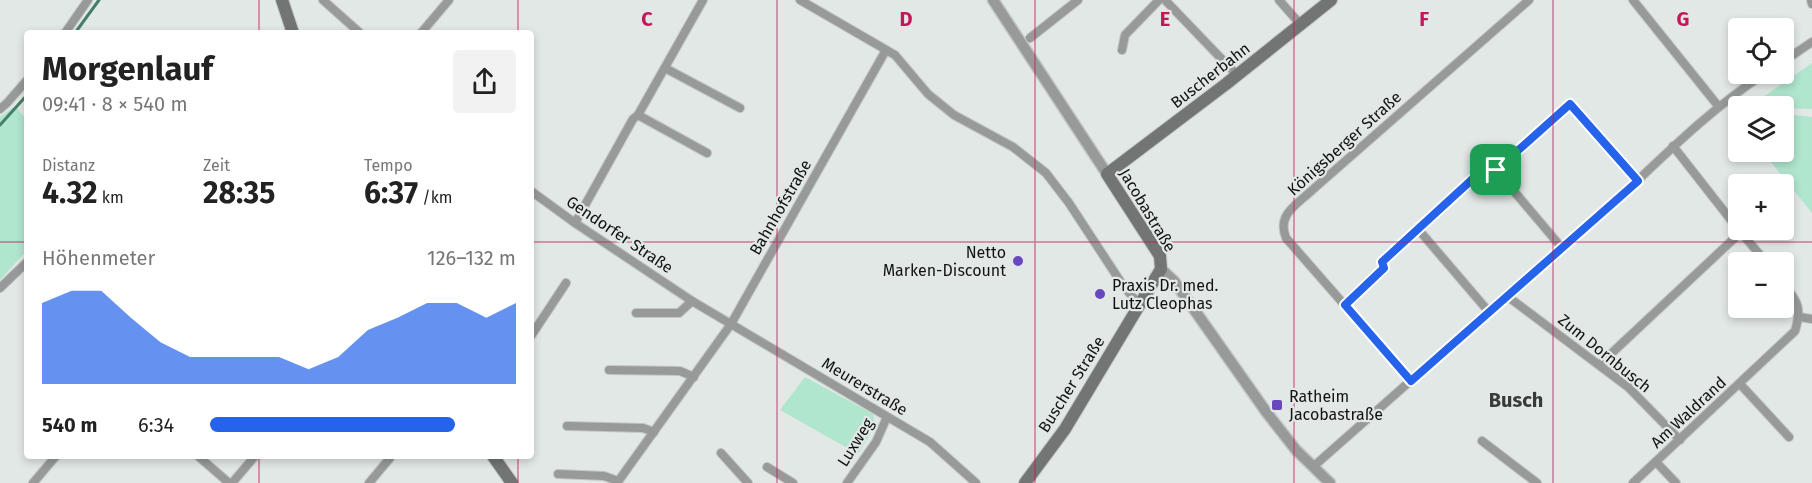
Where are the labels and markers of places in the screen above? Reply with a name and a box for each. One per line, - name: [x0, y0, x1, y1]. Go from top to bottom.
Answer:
- pin: [1470, 144, 1521, 195]
- place label: Netto Marken-Discount: [883, 243, 1006, 280]
- marker: Netto Marken-Discount: [1011, 254, 1025, 268]
- place label: Praxis Dr. med. Lutz Cleophas: [1112, 276, 1219, 313]
- marker: Praxis Dr. med. Lutz Cleophas: [1093, 287, 1107, 301]
- place label: Ratheim Jacobastraße: [1289, 387, 1383, 424]
- marker: Ratheim Jacobastraße: [1270, 398, 1284, 412]

